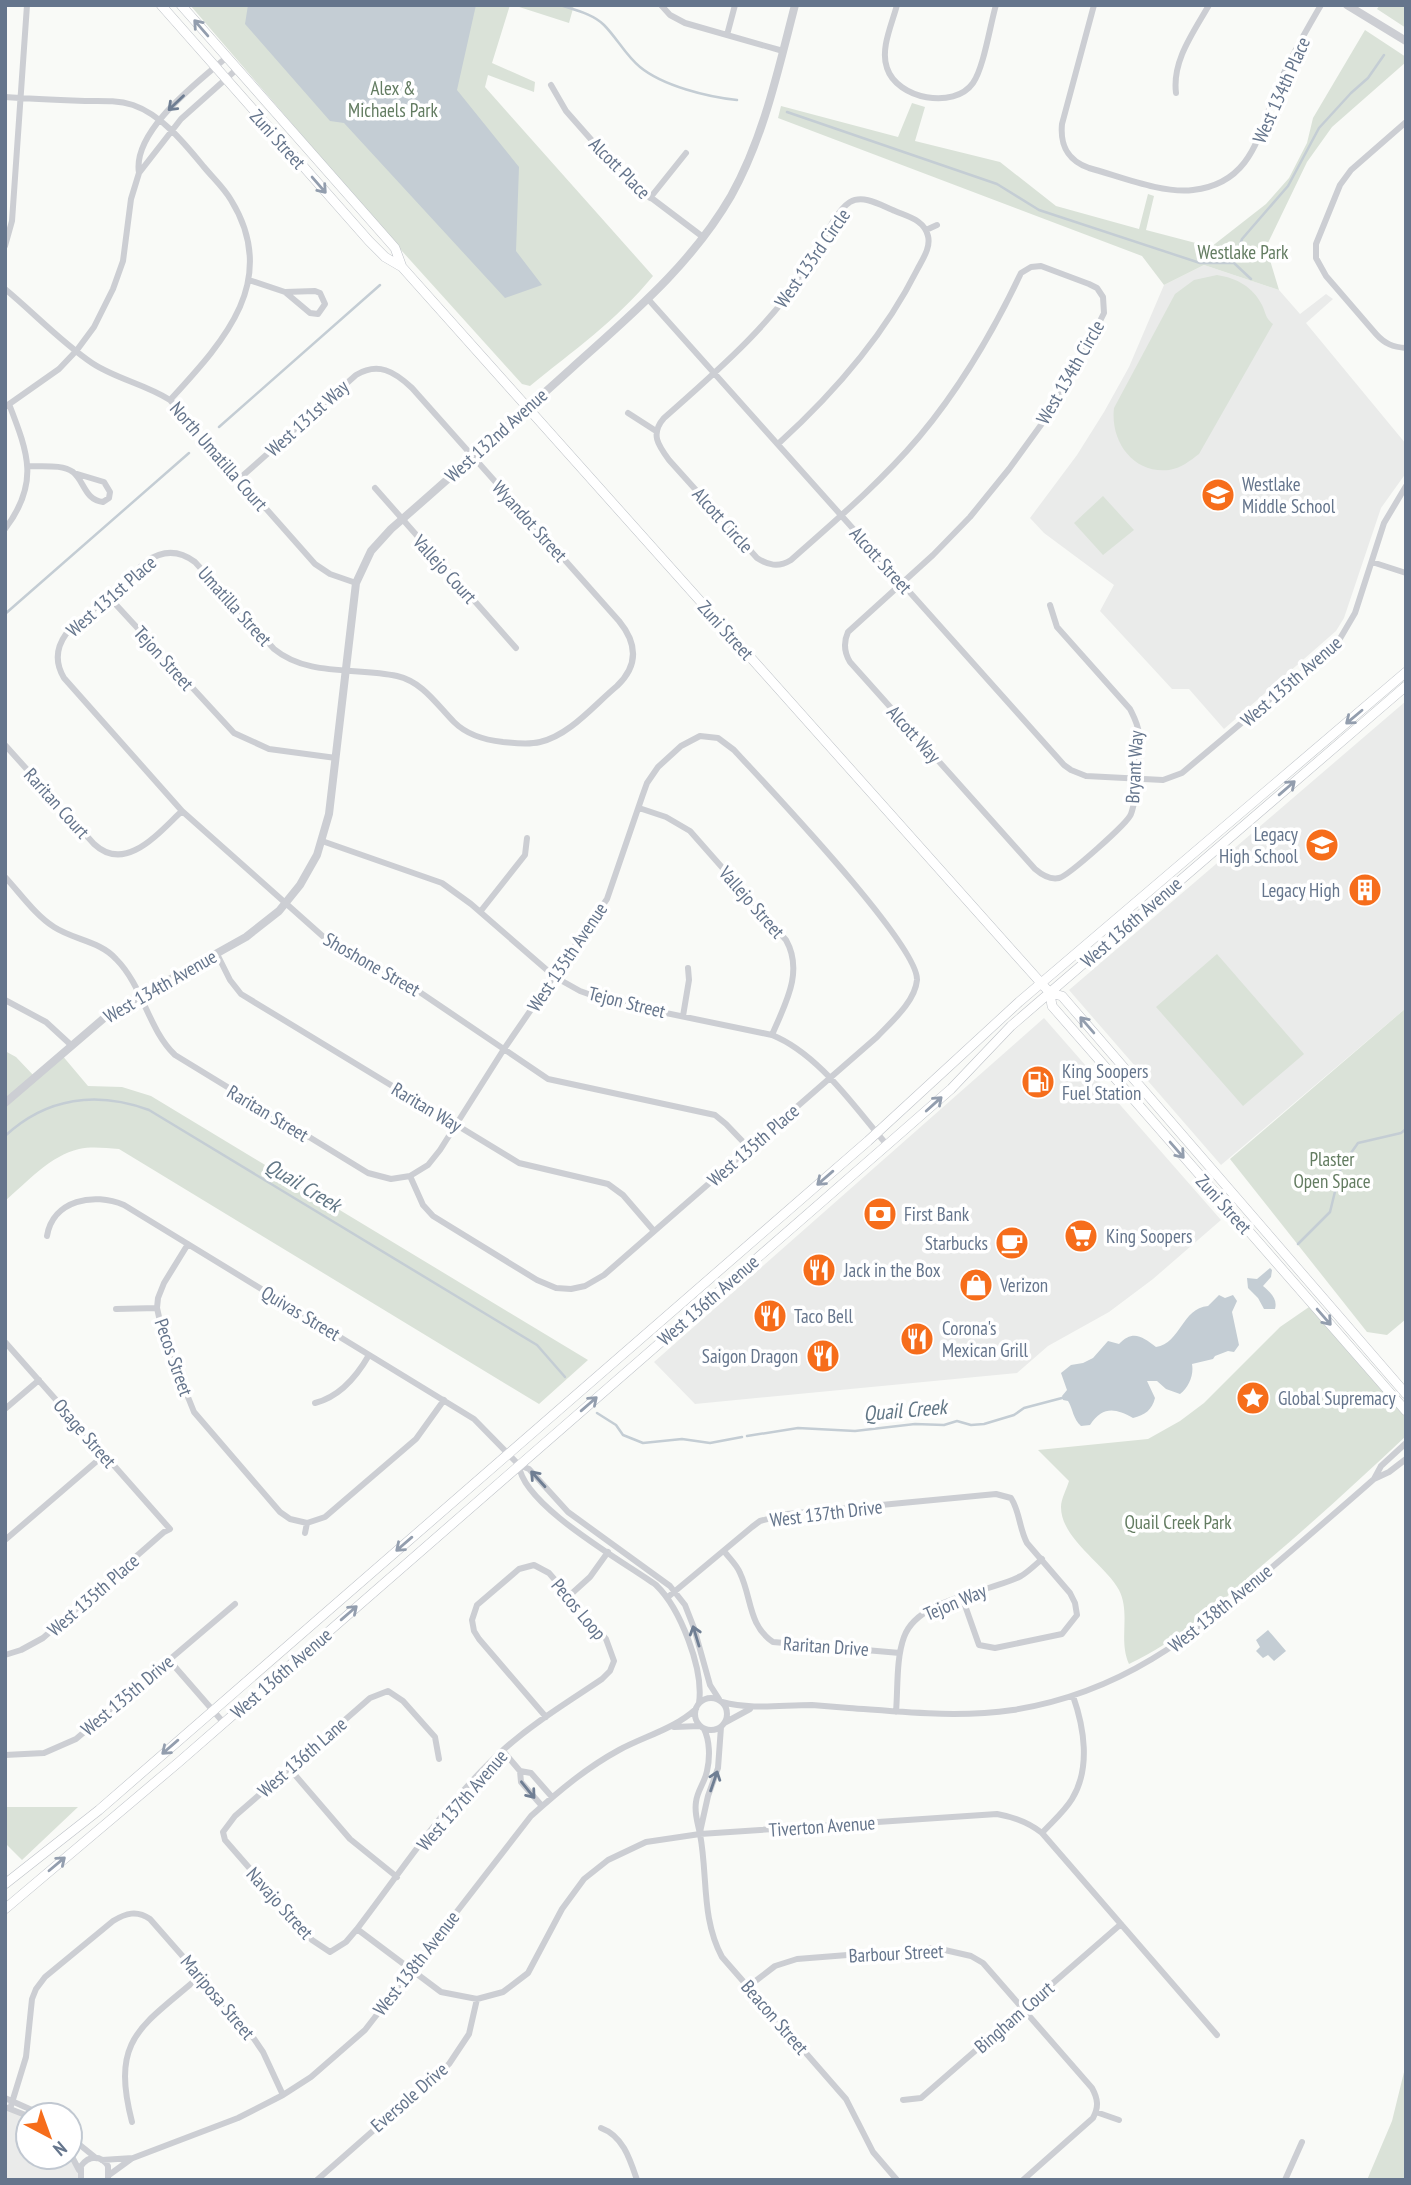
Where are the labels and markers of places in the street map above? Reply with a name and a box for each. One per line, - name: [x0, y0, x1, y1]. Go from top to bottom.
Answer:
- place label: Westlake Middle School: [1242, 472, 1336, 518]
- school or university icon: Westlake Middle School: [1199, 476, 1237, 514]
- place label: Legacy High School: [1219, 822, 1299, 868]
- school or university icon: Legacy High School: [1303, 826, 1341, 864]
- building icon: Legacy High: [1346, 871, 1384, 909]
- place label: Legacy High: [1261, 878, 1340, 902]
- place label: King Soopers Fuel Station: [1062, 1059, 1148, 1105]
- fuel station icon: King Soopers Fuel Station: [1019, 1063, 1057, 1101]
- bank icon: First Bank: [861, 1195, 899, 1233]
- place label: First Bank: [904, 1202, 970, 1226]
- supermarket icon: King Soopers: [1062, 1217, 1100, 1255]
- cafe icon: Starbucks: [993, 1224, 1031, 1262]
- place label: King Soopers: [1106, 1224, 1192, 1248]
- place label: Starbucks: [925, 1231, 988, 1255]
- restaurant icon: Jack in the Box: [800, 1251, 838, 1289]
- place label: Jack in the Box: [843, 1258, 941, 1282]
- shop icon: Verizon: [957, 1266, 995, 1304]
- place label: Verizon: [999, 1273, 1048, 1297]
- restaurant icon: Taco Bell: [751, 1297, 789, 1335]
- place label: Taco Bell: [794, 1304, 853, 1328]
- place label: Corona's Mexican Grill: [942, 1316, 1028, 1362]
- restaurant icon: Corona's Mexican Grill: [898, 1320, 936, 1358]
- restaurant icon: Saigon Dragon: [804, 1337, 842, 1375]
- place label: Saigon Dragon: [702, 1344, 798, 1368]
- place icon: Global Supremacy: [1234, 1379, 1272, 1417]
- place label: Global Supremacy: [1278, 1386, 1397, 1410]

